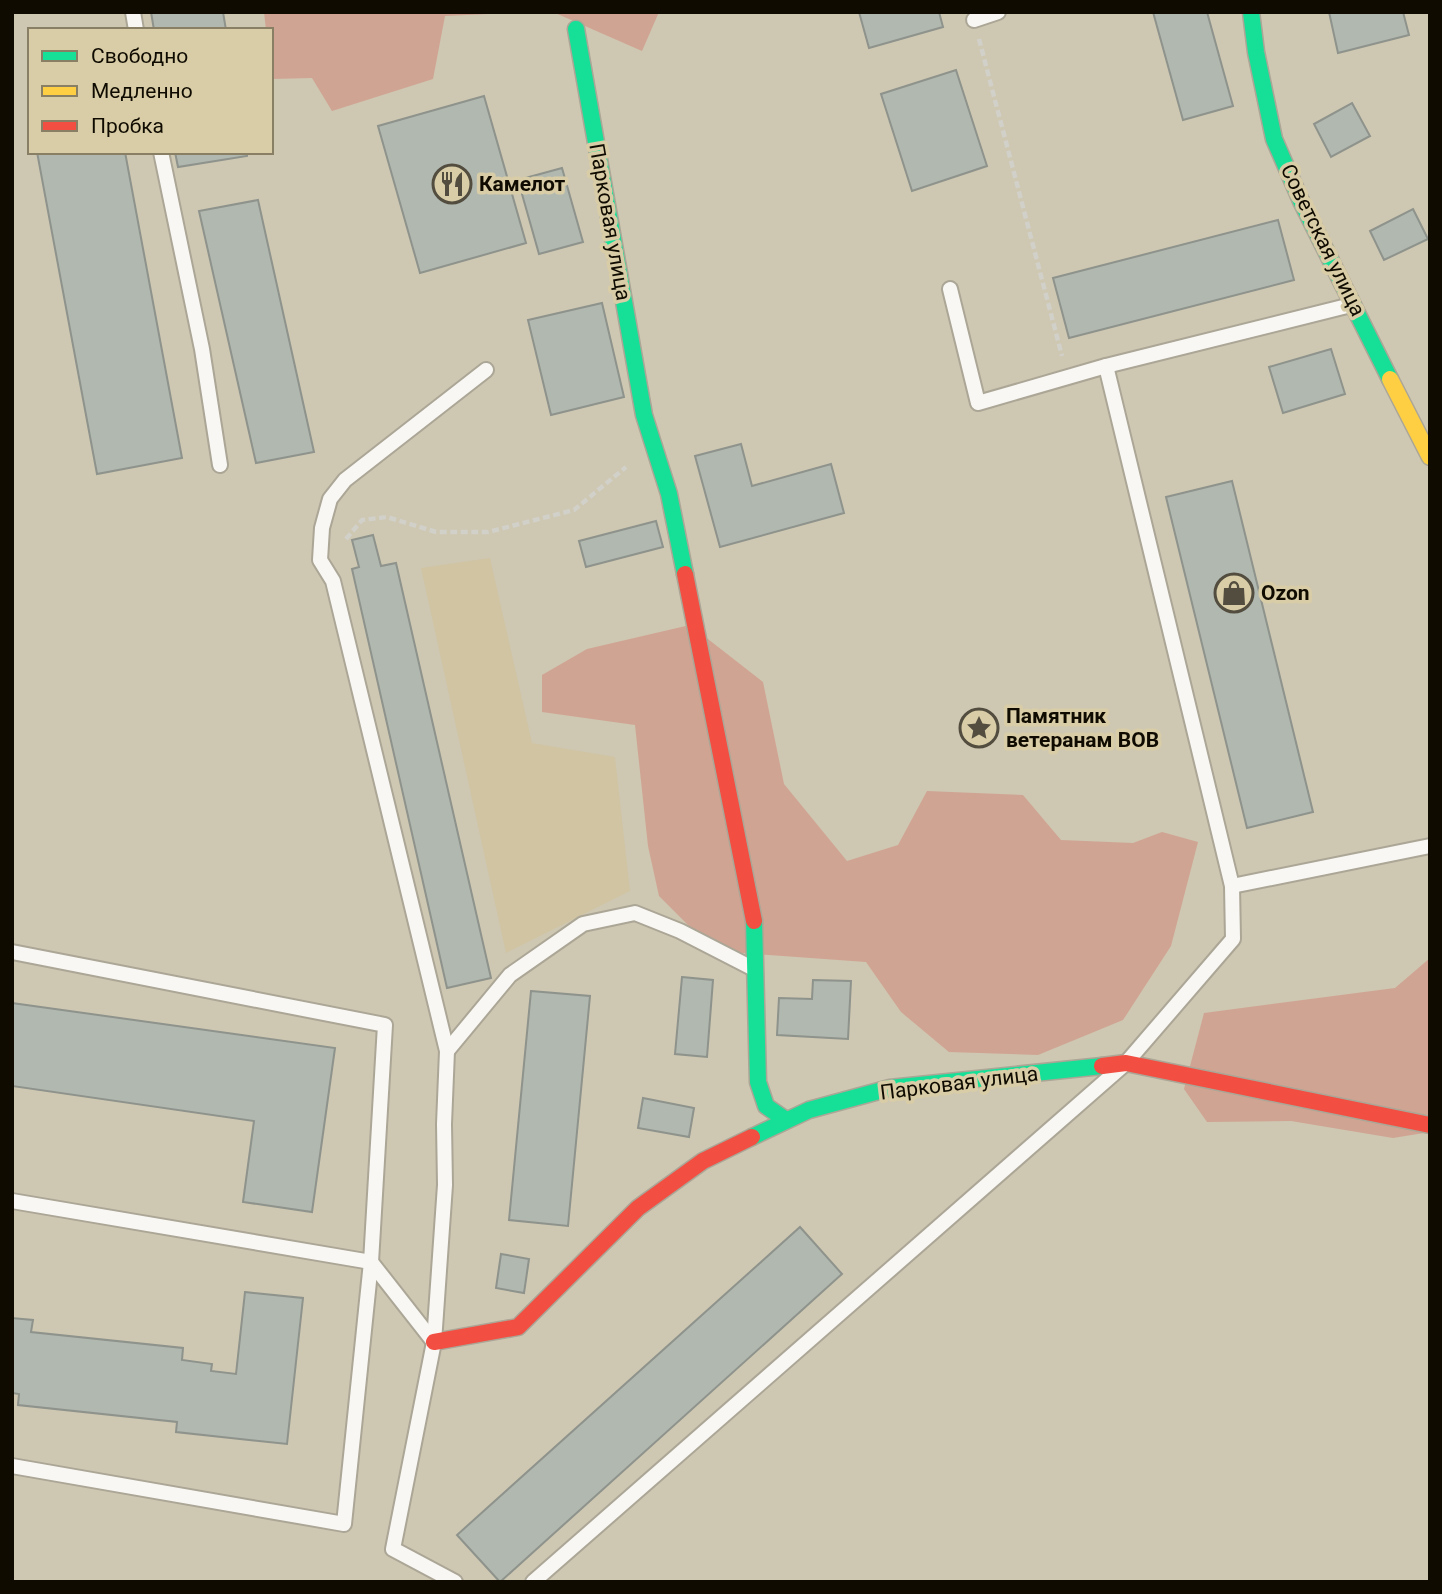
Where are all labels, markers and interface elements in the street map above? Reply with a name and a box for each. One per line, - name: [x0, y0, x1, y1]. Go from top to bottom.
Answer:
- legend: [28, 28, 273, 154]
- text: Свободно: [91, 44, 188, 68]
- text: Медленно: [91, 79, 193, 103]
- text: Пробка: [91, 114, 164, 138]
- street label: Парковая улица: [584, 142, 636, 302]
- street label: Советская улица: [1276, 160, 1370, 320]
- restaurant icon: Камелот: [431, 163, 473, 205]
- place label: Камелот: [479, 172, 566, 196]
- shop icon: Ozon: [1213, 572, 1255, 614]
- place label: Ozon: [1261, 581, 1310, 605]
- place label: Памятник ветеранам ВОВ: [1006, 704, 1159, 752]
- place icon: Памятник ветеранам ВОВ: [958, 707, 1000, 749]
- street label: Парковая улица: [879, 1061, 1039, 1105]

